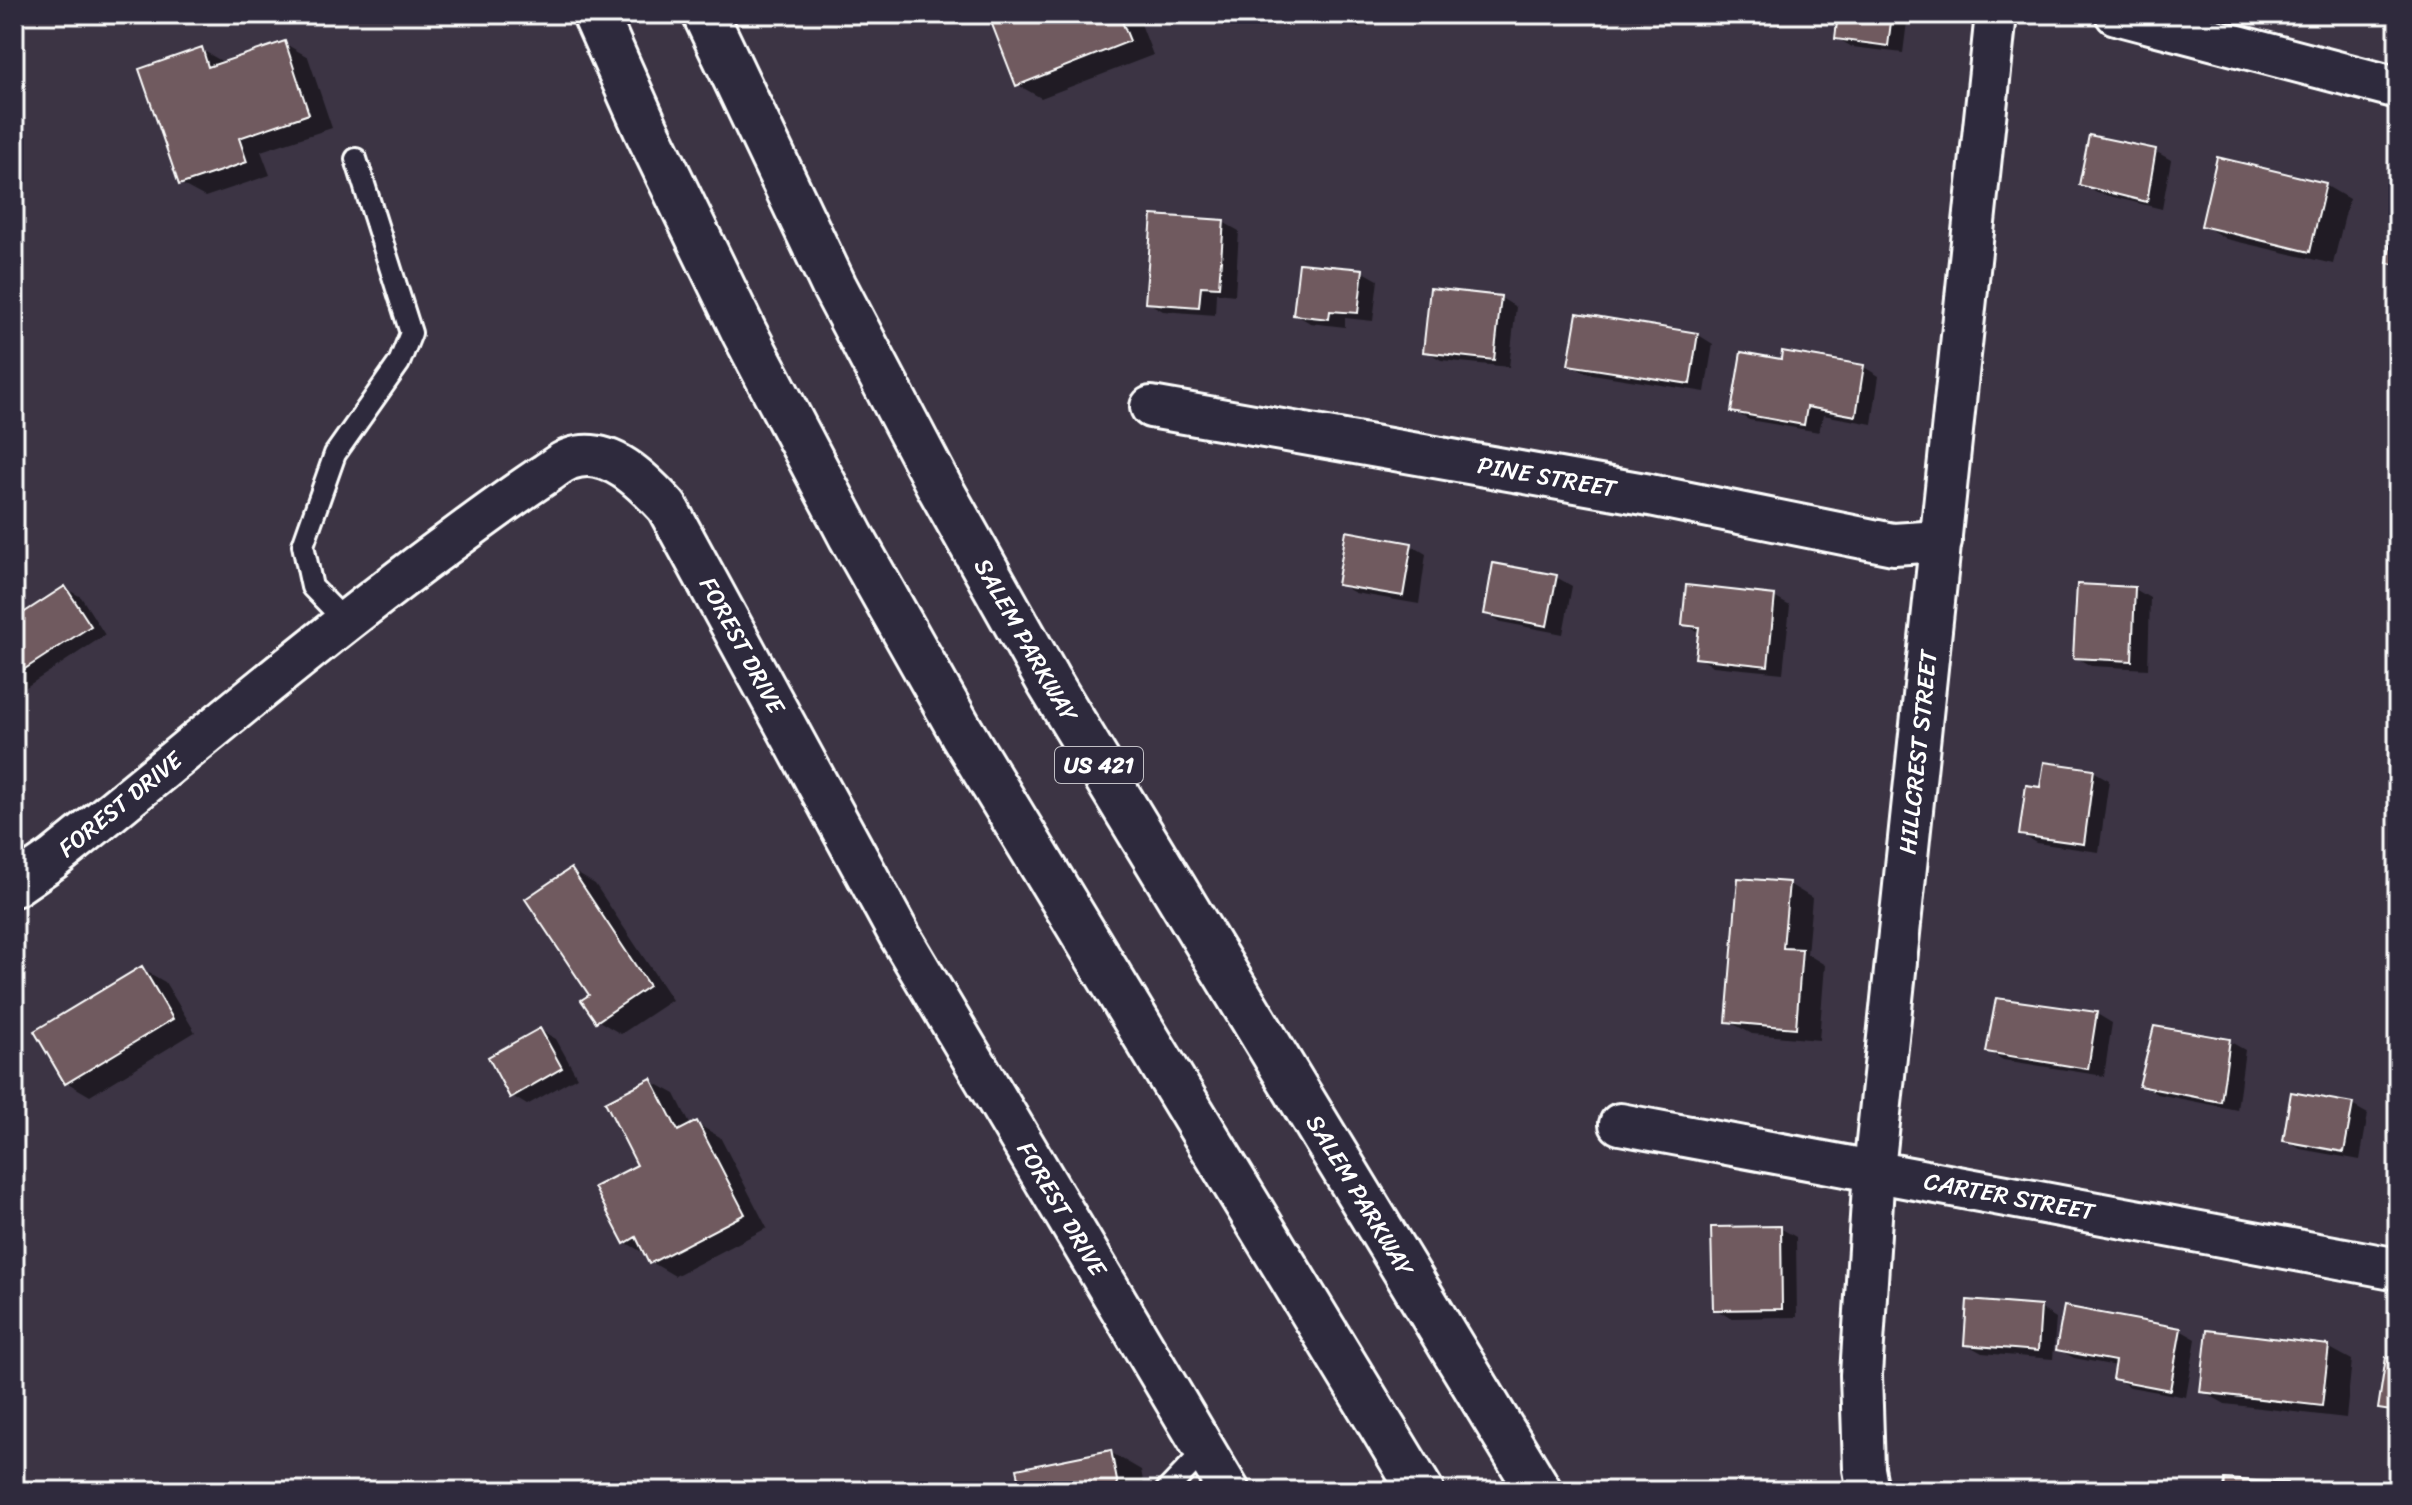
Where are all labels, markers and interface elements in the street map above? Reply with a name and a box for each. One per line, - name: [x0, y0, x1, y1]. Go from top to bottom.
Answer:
- street label: PINE STREET: [1474, 444, 1621, 510]
- street label: SALEM PARKWAY: [962, 550, 1090, 731]
- street label: FOREST DRIVE: [688, 569, 797, 723]
- street label: HILLCREST STREET: [1886, 647, 1950, 856]
- street label: FOREST DRIVE: [48, 739, 193, 868]
- road number: US 421: [1055, 747, 1143, 783]
- street label: SALEM PARKWAY: [1294, 1106, 1426, 1285]
- street label: FOREST DRIVE: [1005, 1133, 1119, 1286]
- street label: CARTER STREET: [1921, 1160, 2099, 1233]

